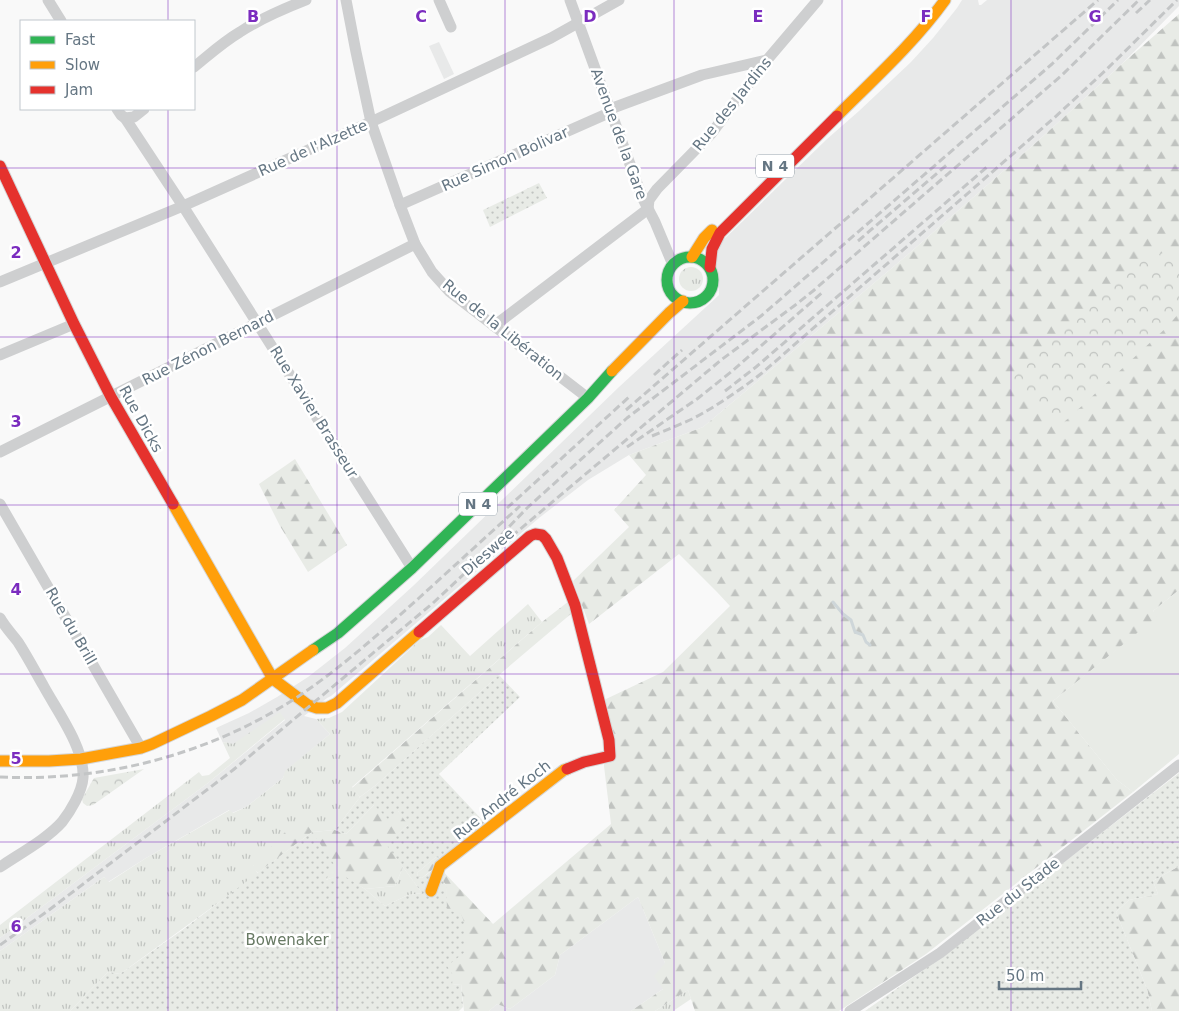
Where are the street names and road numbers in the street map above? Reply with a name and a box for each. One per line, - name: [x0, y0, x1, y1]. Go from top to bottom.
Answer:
- street label: Rue des Jardins: [689, 53, 775, 154]
- street label: Avenue de la Gare: [587, 66, 651, 202]
- street label: Rue de l'Alzette: [256, 116, 370, 180]
- street label: Rue Simon Bolivar: [439, 123, 572, 195]
- road number: N 4: [756, 154, 794, 178]
- street label: Rue de la Libération: [439, 276, 567, 384]
- street label: Rue Zénon Bernard: [139, 307, 277, 389]
- street label: Rue Xavier Brasseur: [266, 343, 362, 482]
- street label: Rue Dicks: [115, 382, 167, 456]
- road number: N 4: [459, 492, 497, 516]
- street label: Dieswee: [458, 524, 518, 580]
- street label: Rue du Brill: [42, 584, 100, 668]
- street label: Rue André Koch: [450, 756, 554, 844]
- street label: Rue du Stade: [973, 854, 1063, 930]

